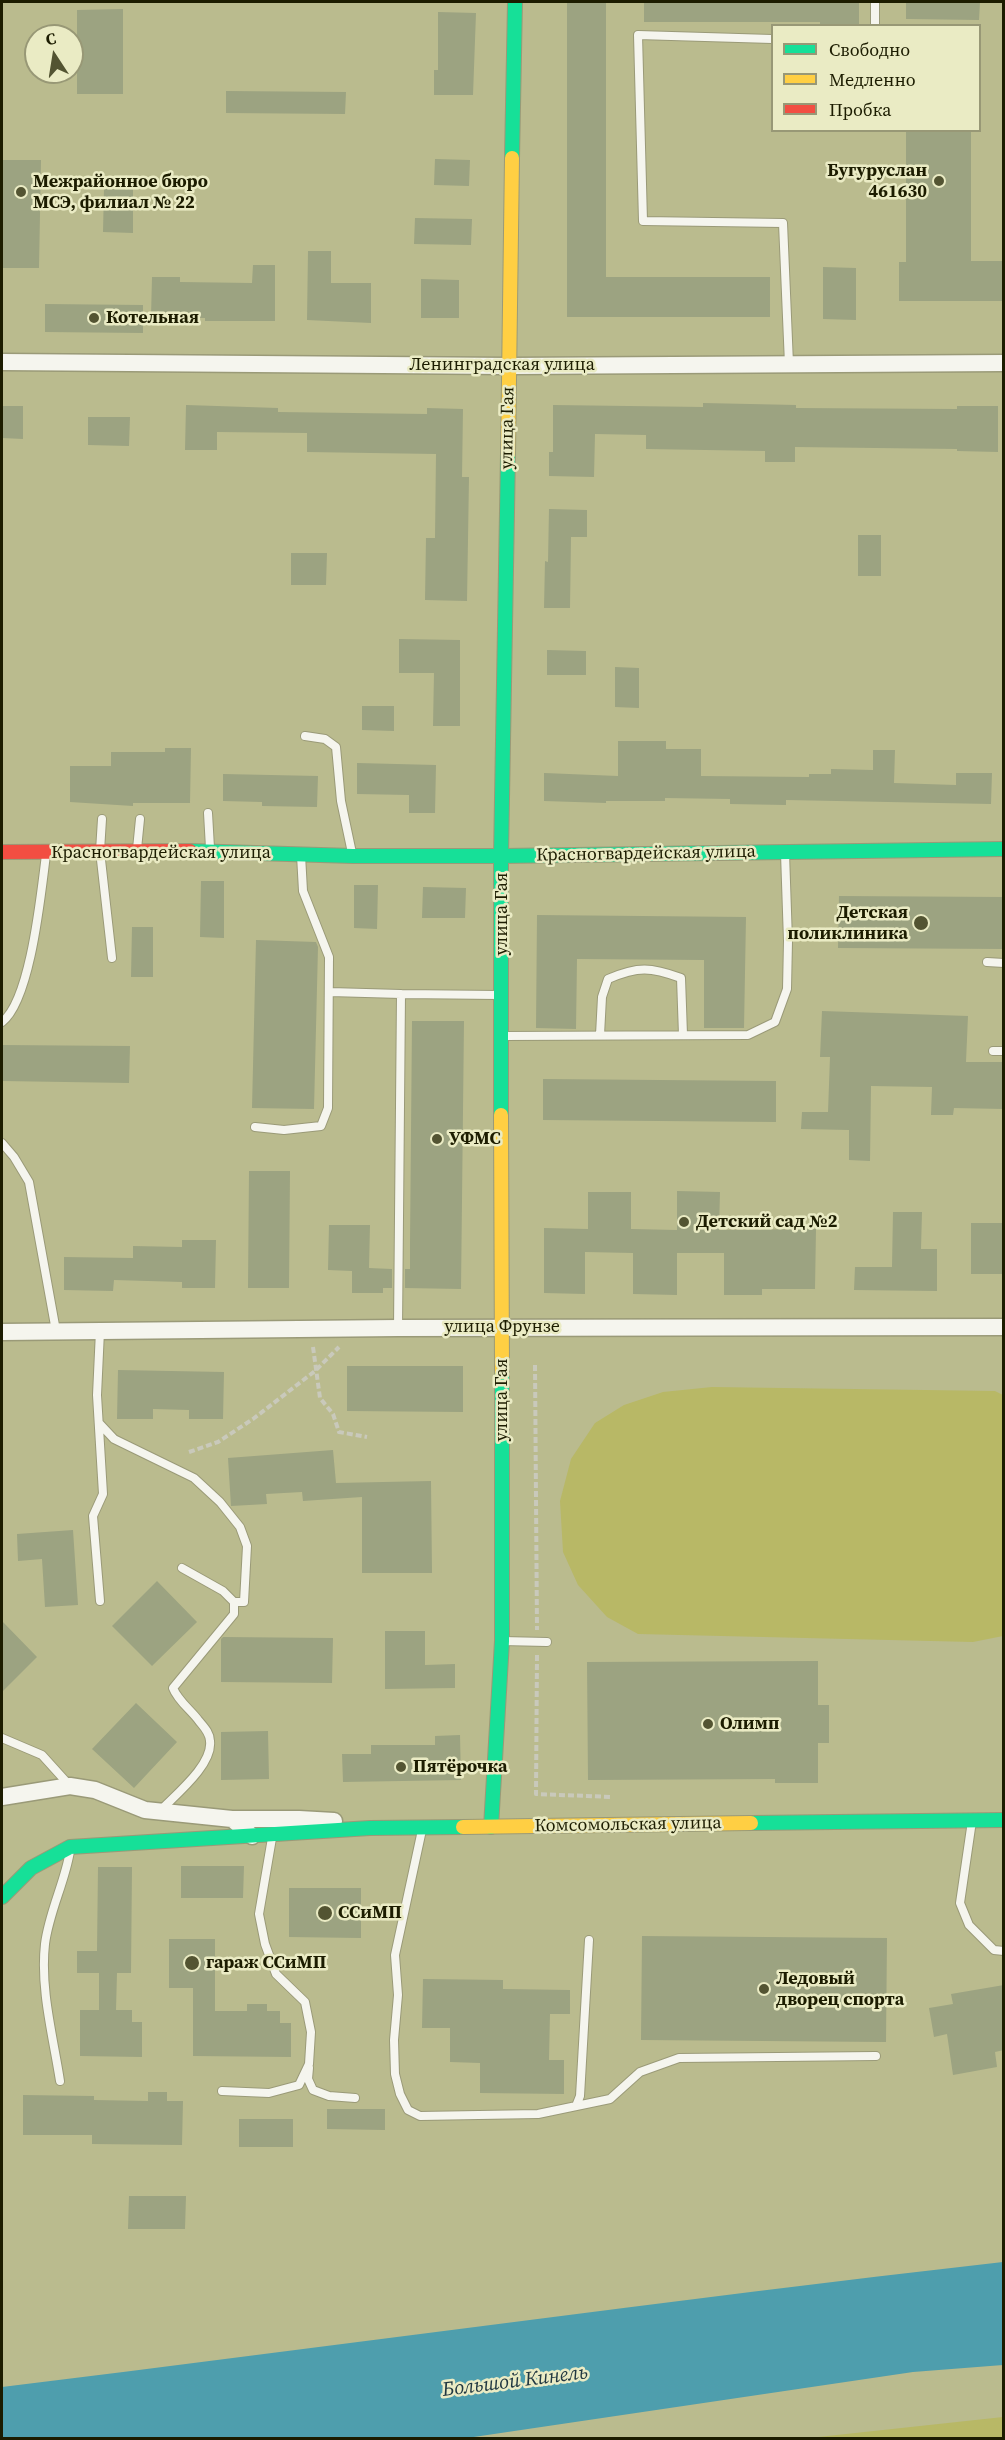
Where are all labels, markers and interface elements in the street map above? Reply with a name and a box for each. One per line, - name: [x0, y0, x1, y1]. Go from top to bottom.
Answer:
- north arrow: [24, 24, 84, 84]
- legend: [771, 24, 981, 132]
- text: С: [44, 27, 58, 50]
- text: Свободно: [829, 37, 910, 62]
- text: Медленно: [829, 67, 916, 92]
- text: Пробка: [829, 97, 891, 122]
- place label: Бугуруслан 461630: [827, 160, 927, 202]
- place label: Межрайонное бюро МСЭ, филиал № 22: [33, 171, 208, 213]
- marker: Бугуруслан 461630: [932, 174, 946, 188]
- marker: Межрайонное бюро МСЭ, филиал № 22: [14, 185, 28, 199]
- place label: Котельная: [106, 307, 199, 329]
- marker: Котельная: [87, 311, 101, 325]
- street label: Ленинградская улица: [409, 354, 595, 376]
- street label: улица Гая: [496, 386, 520, 470]
- street label: Красногвардейская улица: [536, 841, 756, 867]
- street label: Красногвардейская улица: [51, 842, 271, 864]
- street label: улица Гая: [491, 873, 513, 955]
- place label: Детская поликлиника: [788, 902, 908, 944]
- marker: Детская поликлиника: [912, 914, 930, 932]
- place label: УФМС: [449, 1128, 501, 1150]
- marker: УФМС: [430, 1132, 444, 1146]
- place label: Детский сад №2: [696, 1211, 837, 1233]
- marker: Детский сад №2: [677, 1215, 691, 1229]
- street label: улица Фрунзе: [444, 1316, 560, 1338]
- street label: улица Гая: [491, 1359, 513, 1441]
- place label: Олимп: [720, 1713, 779, 1735]
- marker: Олимп: [701, 1717, 715, 1731]
- place label: Пятёрочка: [413, 1756, 508, 1778]
- marker: Пятёрочка: [394, 1760, 408, 1774]
- street label: Комсомольская улица: [534, 1813, 722, 1837]
- place label: ССиМП: [338, 1902, 402, 1924]
- marker: ССиМП: [316, 1904, 334, 1922]
- place label: гараж ССиМП: [206, 1952, 326, 1974]
- marker: гараж ССиМП: [183, 1954, 201, 1972]
- place label: Ледовый дворец спорта: [776, 1968, 904, 2010]
- marker: Ледовый дворец спорта: [757, 1982, 771, 1996]
- water label: Большой Кинель: [441, 2361, 589, 2403]

